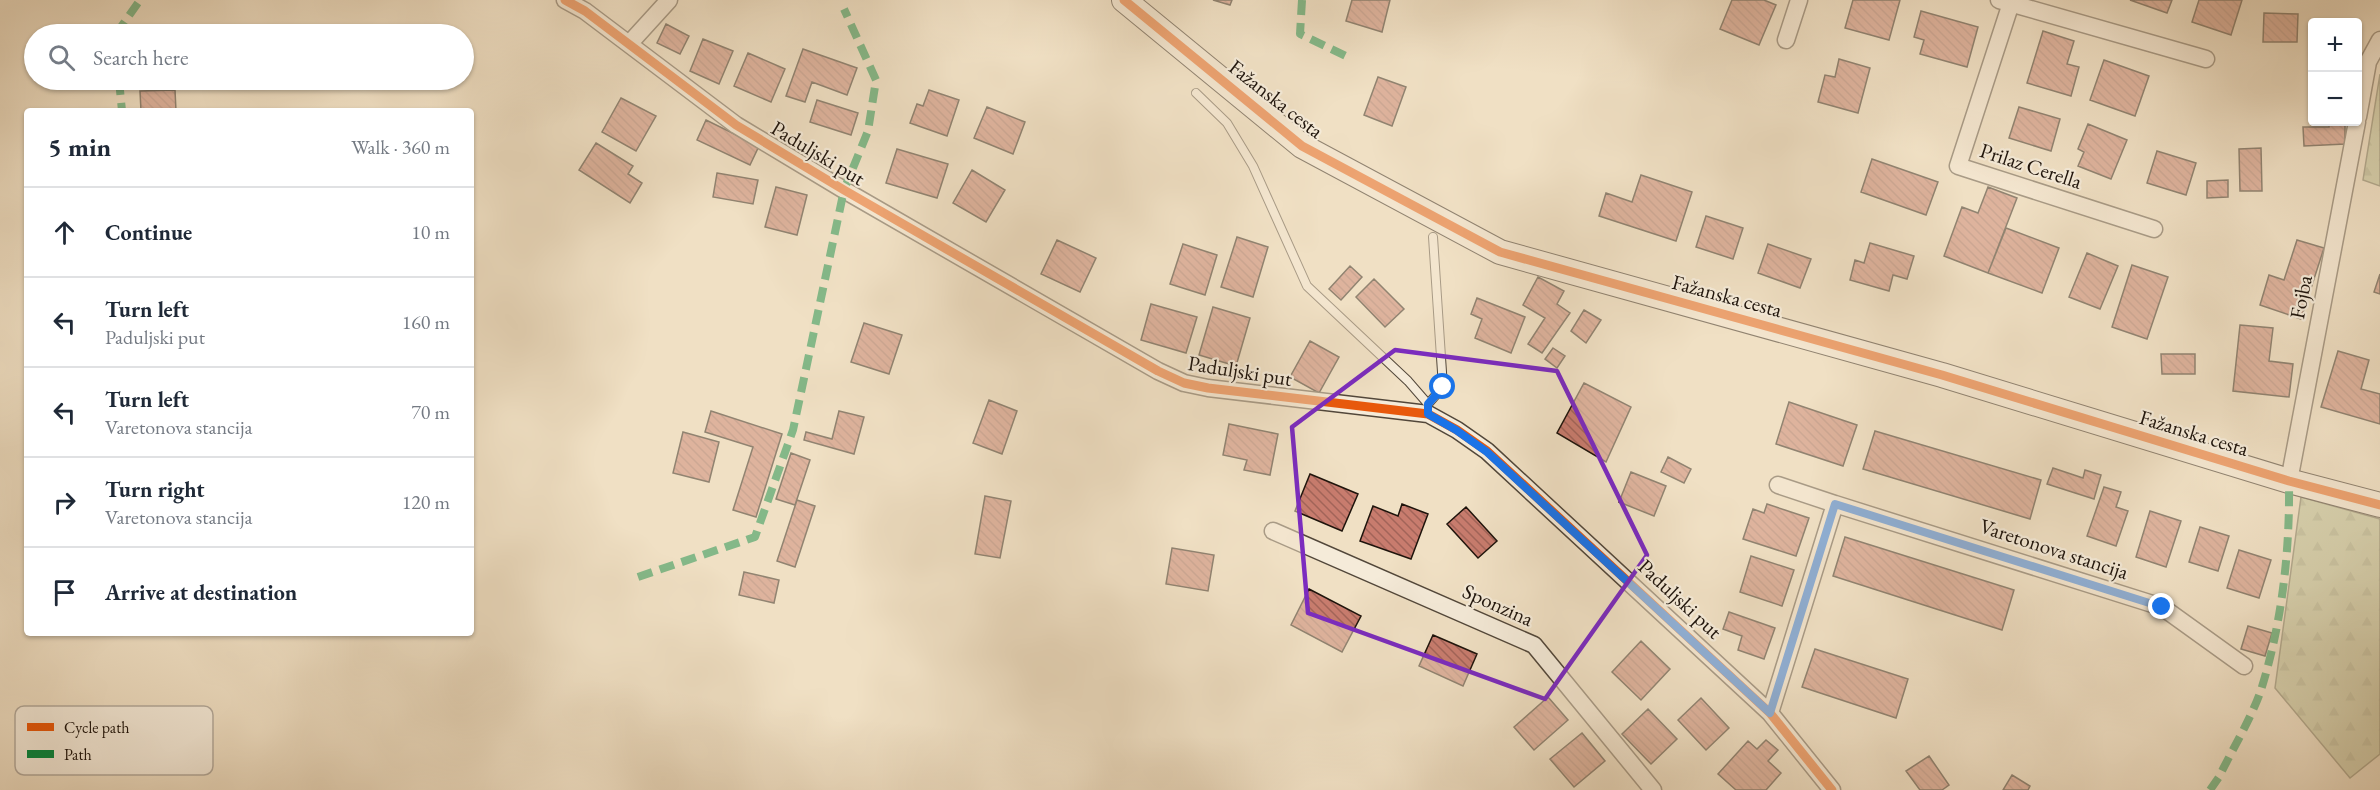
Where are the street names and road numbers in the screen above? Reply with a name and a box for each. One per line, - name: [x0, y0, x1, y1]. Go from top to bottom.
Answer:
- street label: Fažanska cesta: [1224, 53, 1330, 144]
- street label: Paduljski put: [766, 114, 871, 191]
- street label: Prilaz Cerella: [1977, 136, 2086, 195]
- street label: Fažanska cesta: [1669, 268, 1786, 323]
- street label: Fojba: [2283, 272, 2318, 321]
- street label: Paduljski put: [1186, 349, 1294, 392]
- street label: Fažanska cesta: [2136, 403, 2253, 462]
- street label: Varetonova stancija: [1976, 512, 2133, 585]
- street label: Paduljski put: [1633, 553, 1728, 645]
- street label: Sponzina: [1459, 577, 1538, 632]

